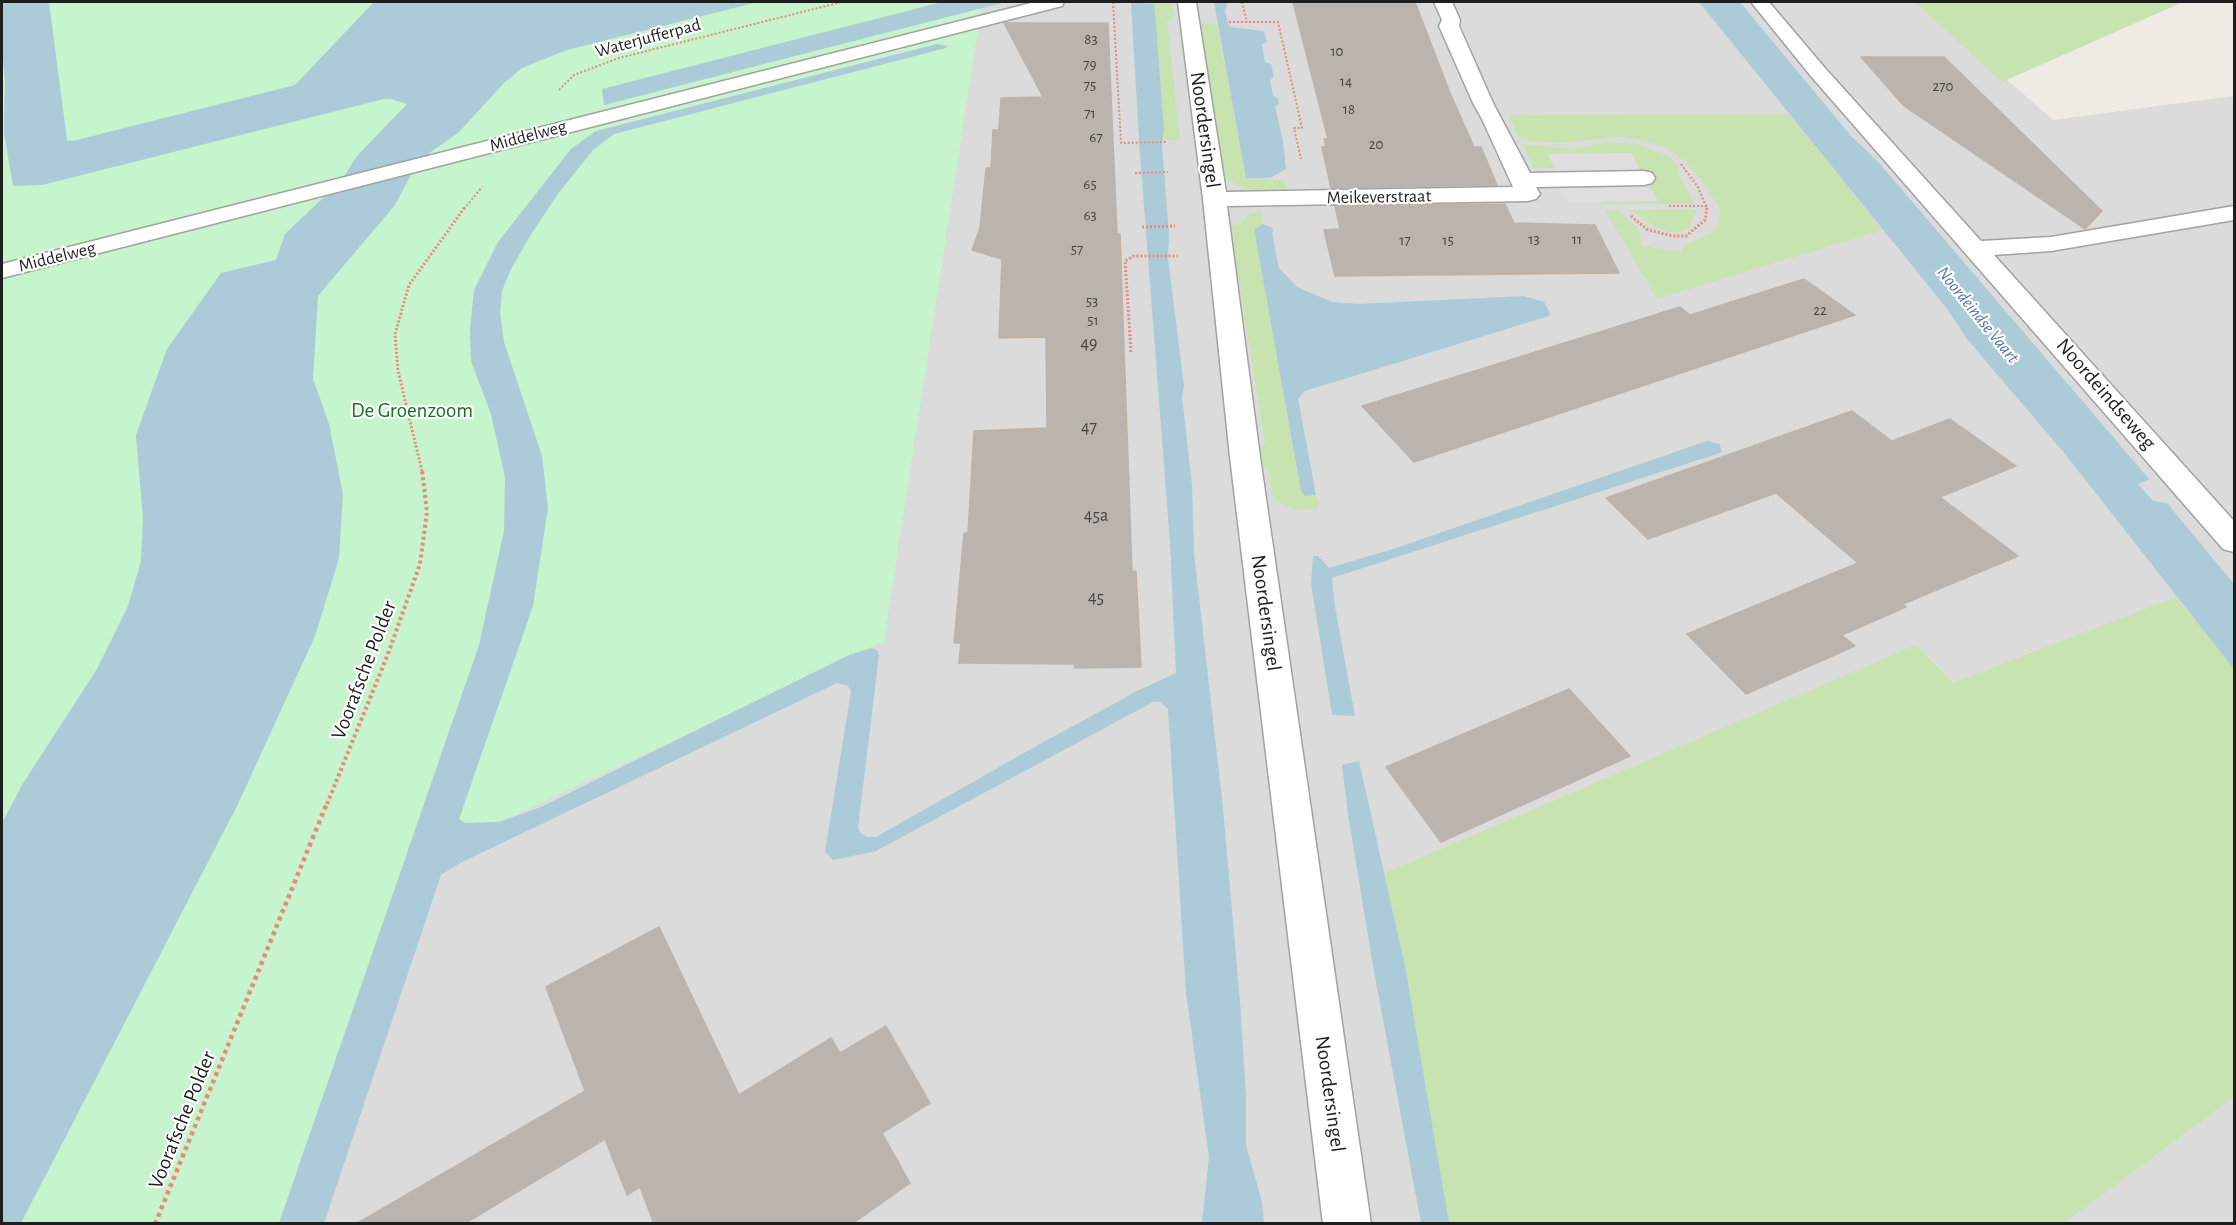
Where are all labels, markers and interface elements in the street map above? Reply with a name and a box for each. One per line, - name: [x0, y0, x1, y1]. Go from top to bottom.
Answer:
- street label: Waterjufferpad: [593, 14, 703, 62]
- house number: 83: [1084, 30, 1098, 48]
- house number: 10: [1330, 42, 1344, 60]
- house number: 79: [1083, 55, 1097, 73]
- street label: Noordersingel: [1184, 70, 1226, 190]
- house number: 14: [1340, 72, 1352, 90]
- house number: 75: [1084, 76, 1096, 94]
- house number: 270: [1933, 77, 1953, 95]
- house number: 18: [1343, 100, 1355, 118]
- house number: 71: [1084, 104, 1096, 122]
- street label: Middelweg: [487, 115, 569, 157]
- house number: 67: [1089, 128, 1103, 146]
- house number: 20: [1369, 135, 1383, 153]
- house number: 65: [1083, 175, 1097, 193]
- street label: Meikeverstraat: [1327, 185, 1431, 209]
- house number: 63: [1083, 206, 1097, 224]
- house number: 13: [1528, 230, 1540, 248]
- house number: 11: [1572, 230, 1582, 248]
- house number: 17: [1399, 231, 1411, 249]
- house number: 15: [1442, 231, 1454, 249]
- street label: Middelweg: [16, 237, 98, 277]
- house number: 57: [1071, 240, 1083, 258]
- water label: Noordeindse Vaart: [1932, 262, 2024, 368]
- house number: 53: [1086, 292, 1098, 310]
- house number: 22: [1813, 301, 1827, 319]
- house number: 51: [1087, 311, 1099, 329]
- house number: 49: [1080, 333, 1098, 355]
- street label: Noordeindseweg: [2051, 333, 2161, 455]
- park label: De Groenzoom: [351, 398, 473, 424]
- house number: 47: [1081, 417, 1097, 439]
- house number: 45a: [1084, 505, 1108, 527]
- street label: Noordersingel: [1245, 553, 1287, 673]
- house number: 45: [1088, 587, 1104, 609]
- street label: Voorafsche Polder: [326, 597, 402, 743]
- street label: Noordersingel: [1309, 1034, 1351, 1154]
- street label: Voorafsche Polder: [143, 1047, 221, 1193]

